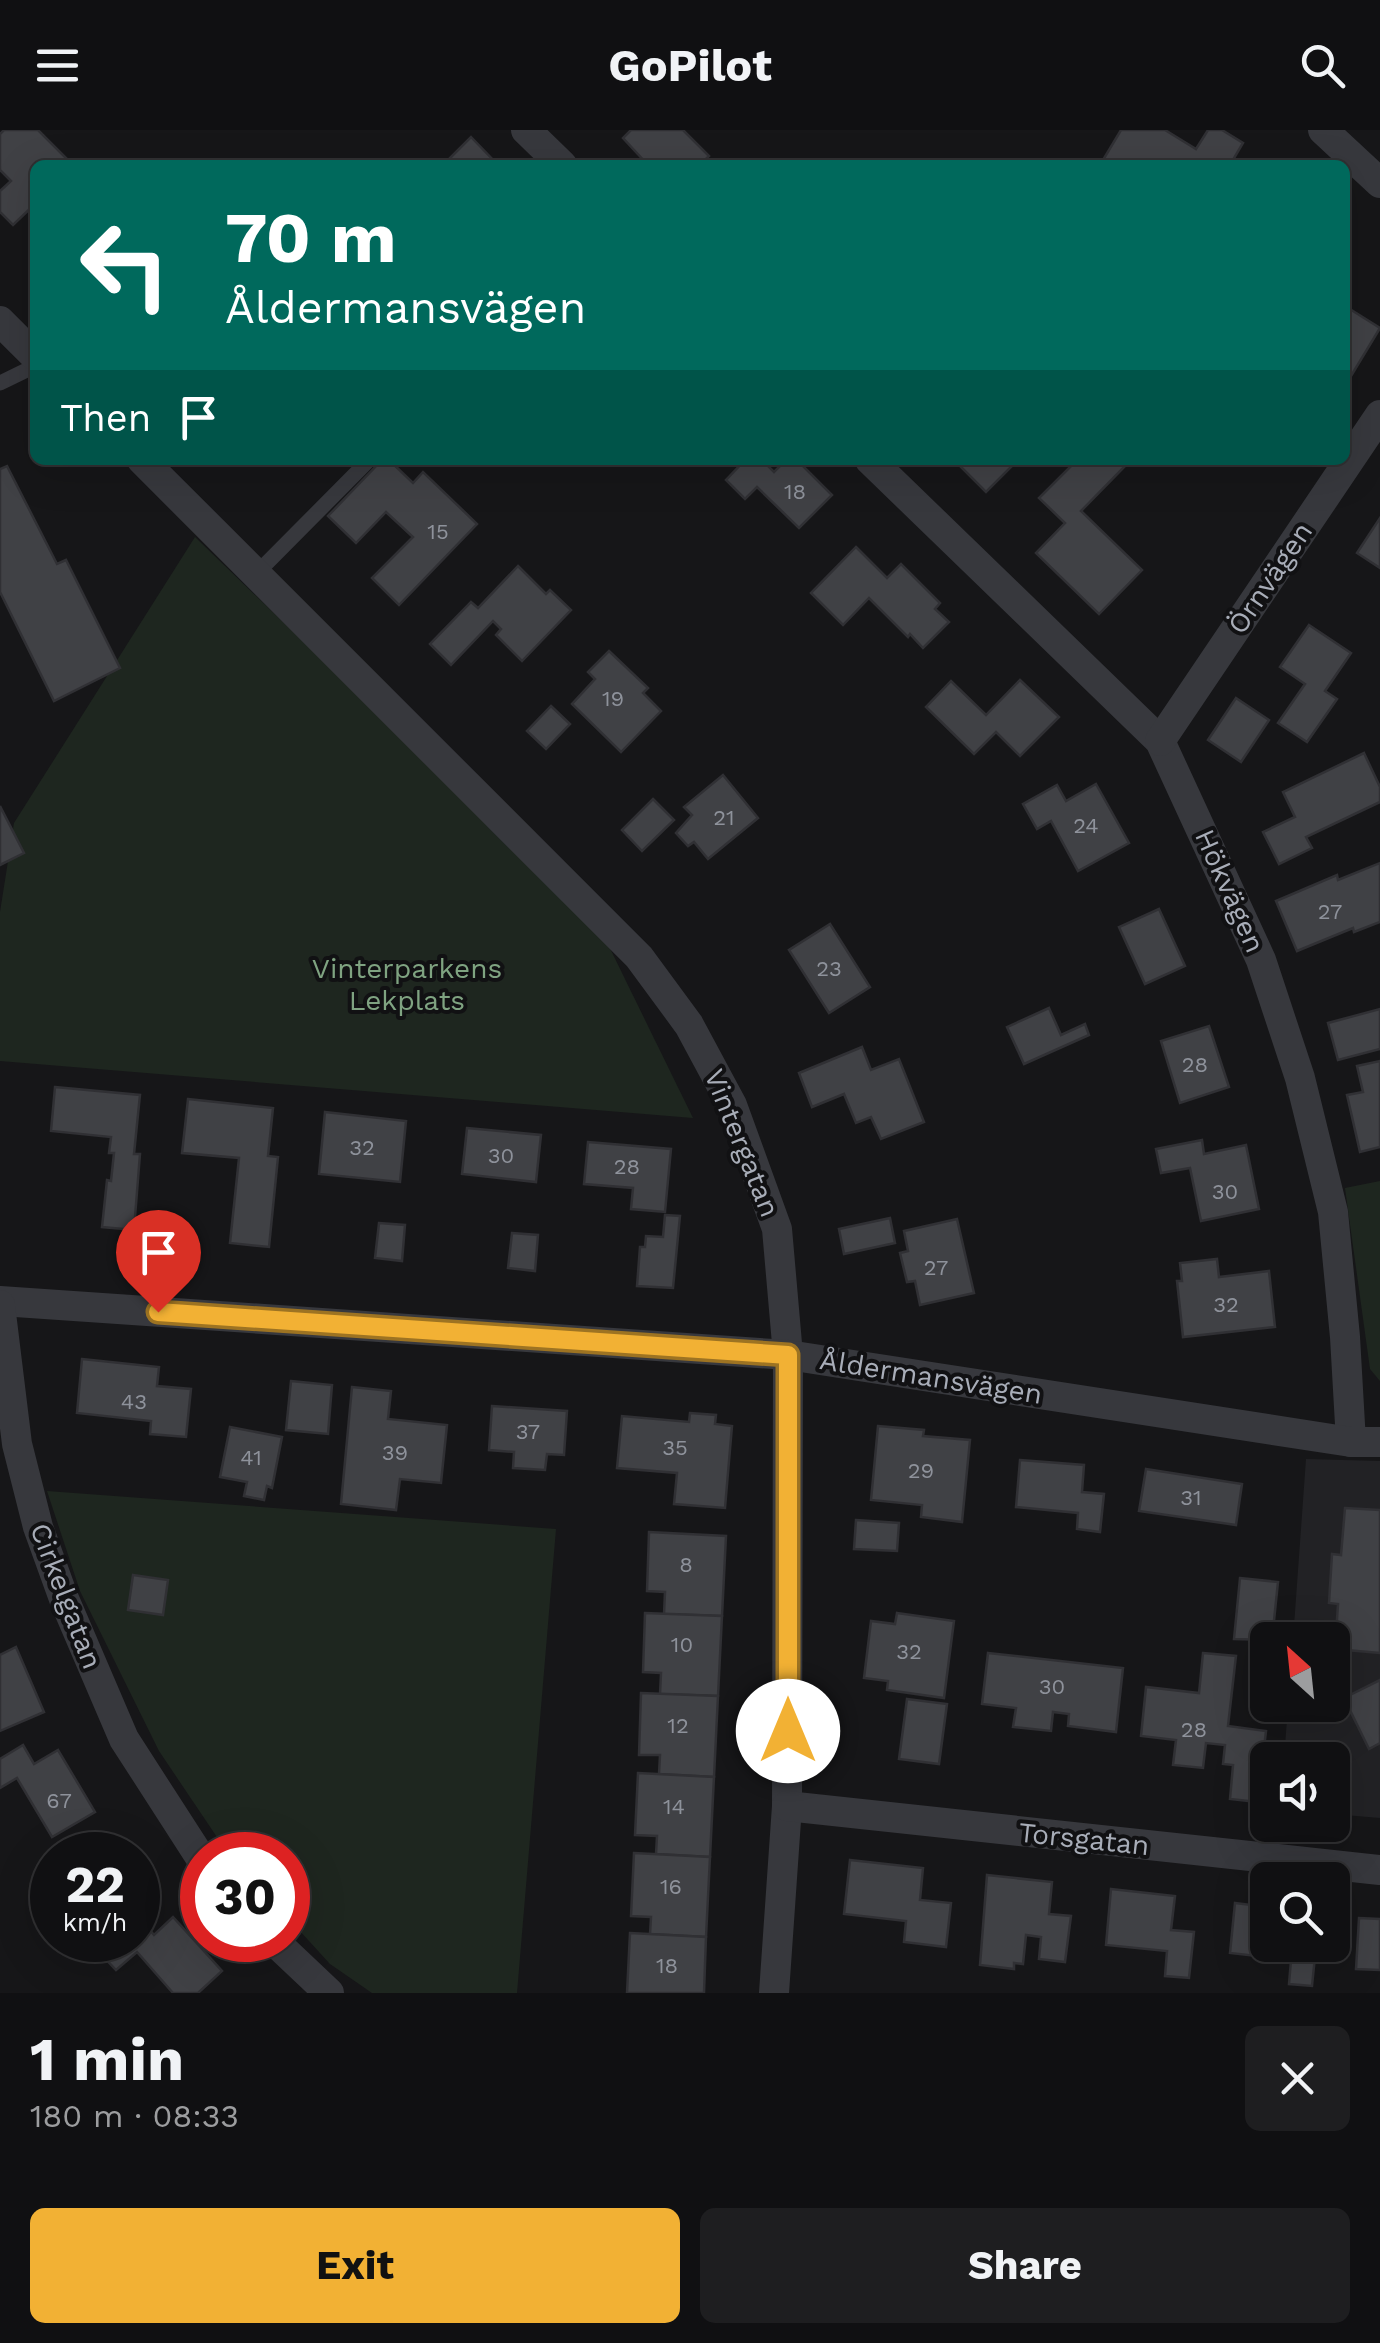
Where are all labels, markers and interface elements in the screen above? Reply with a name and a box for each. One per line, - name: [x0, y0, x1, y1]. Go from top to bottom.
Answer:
- icon: menu: [30, 38, 85, 93]
- icon: search: [1295, 38, 1350, 93]
- text: GoPilot: [608, 39, 772, 92]
- text: 70 m: [225, 197, 397, 279]
- icon: left: [60, 200, 190, 330]
- text: Åldermansvägen: [225, 281, 586, 334]
- icon: arrive: [171, 390, 226, 445]
- text: Then: [60, 396, 151, 440]
- house number: 18: [784, 479, 806, 504]
- street label: Örnvägen: [1221, 516, 1319, 640]
- house number: 15: [427, 519, 449, 544]
- house number: 19: [602, 686, 624, 711]
- house number: 21: [713, 805, 735, 830]
- house number: 24: [1073, 813, 1099, 838]
- street label: Hökvägen: [1188, 824, 1272, 958]
- house number: 27: [1318, 899, 1342, 924]
- park label: Vinterparkens Lekplats: [312, 952, 502, 1017]
- house number: 23: [816, 956, 842, 981]
- house number: 28: [1182, 1052, 1208, 1077]
- street label: Vintergatan: [697, 1064, 787, 1222]
- house number: 32: [349, 1135, 375, 1160]
- house number: 30: [488, 1143, 514, 1168]
- house number: 28: [614, 1154, 640, 1179]
- house number: 30: [1212, 1179, 1238, 1204]
- pin: [116, 1210, 201, 1313]
- icon: arrive: [131, 1225, 186, 1280]
- house number: 27: [924, 1255, 948, 1280]
- house number: 32: [1213, 1292, 1239, 1317]
- street label: Åldermansvägen: [817, 1343, 1045, 1411]
- house number: 43: [121, 1389, 147, 1414]
- house number: 37: [516, 1419, 540, 1444]
- house number: 35: [662, 1435, 688, 1460]
- house number: 39: [382, 1440, 408, 1465]
- house number: 41: [240, 1445, 262, 1470]
- house number: 29: [908, 1458, 934, 1483]
- house number: 31: [1180, 1485, 1202, 1510]
- street label: Cirkelgatan: [23, 1519, 109, 1673]
- house number: 8: [679, 1552, 693, 1577]
- north arrow: [1250, 1622, 1350, 1722]
- map controls: [1250, 1622, 1350, 1962]
- house number: 10: [671, 1632, 693, 1657]
- house number: 32: [896, 1639, 922, 1664]
- house number: 30: [1039, 1674, 1065, 1699]
- position arrow: [736, 1679, 840, 1783]
- house number: 12: [667, 1713, 689, 1738]
- house number: 28: [1181, 1717, 1207, 1742]
- button: sound: [1250, 1742, 1350, 1842]
- house number: 67: [46, 1788, 72, 1813]
- house number: 14: [663, 1794, 685, 1819]
- street label: Torsgatan: [1017, 1816, 1151, 1862]
- speed limit sign: 30: [180, 1832, 310, 1962]
- text: 22: [65, 1855, 125, 1914]
- button: search: [1250, 1862, 1350, 1962]
- house number: 16: [660, 1874, 682, 1899]
- text: km/h: [63, 1908, 127, 1937]
- house number: 18: [656, 1953, 678, 1978]
- text: 1 min: [30, 2024, 184, 2095]
- button: close: [1245, 2026, 1350, 2131]
- text: 180 m · 08:33: [30, 2097, 239, 2135]
- button: Exit: [30, 2208, 680, 2323]
- button: Share: [700, 2208, 1350, 2323]

